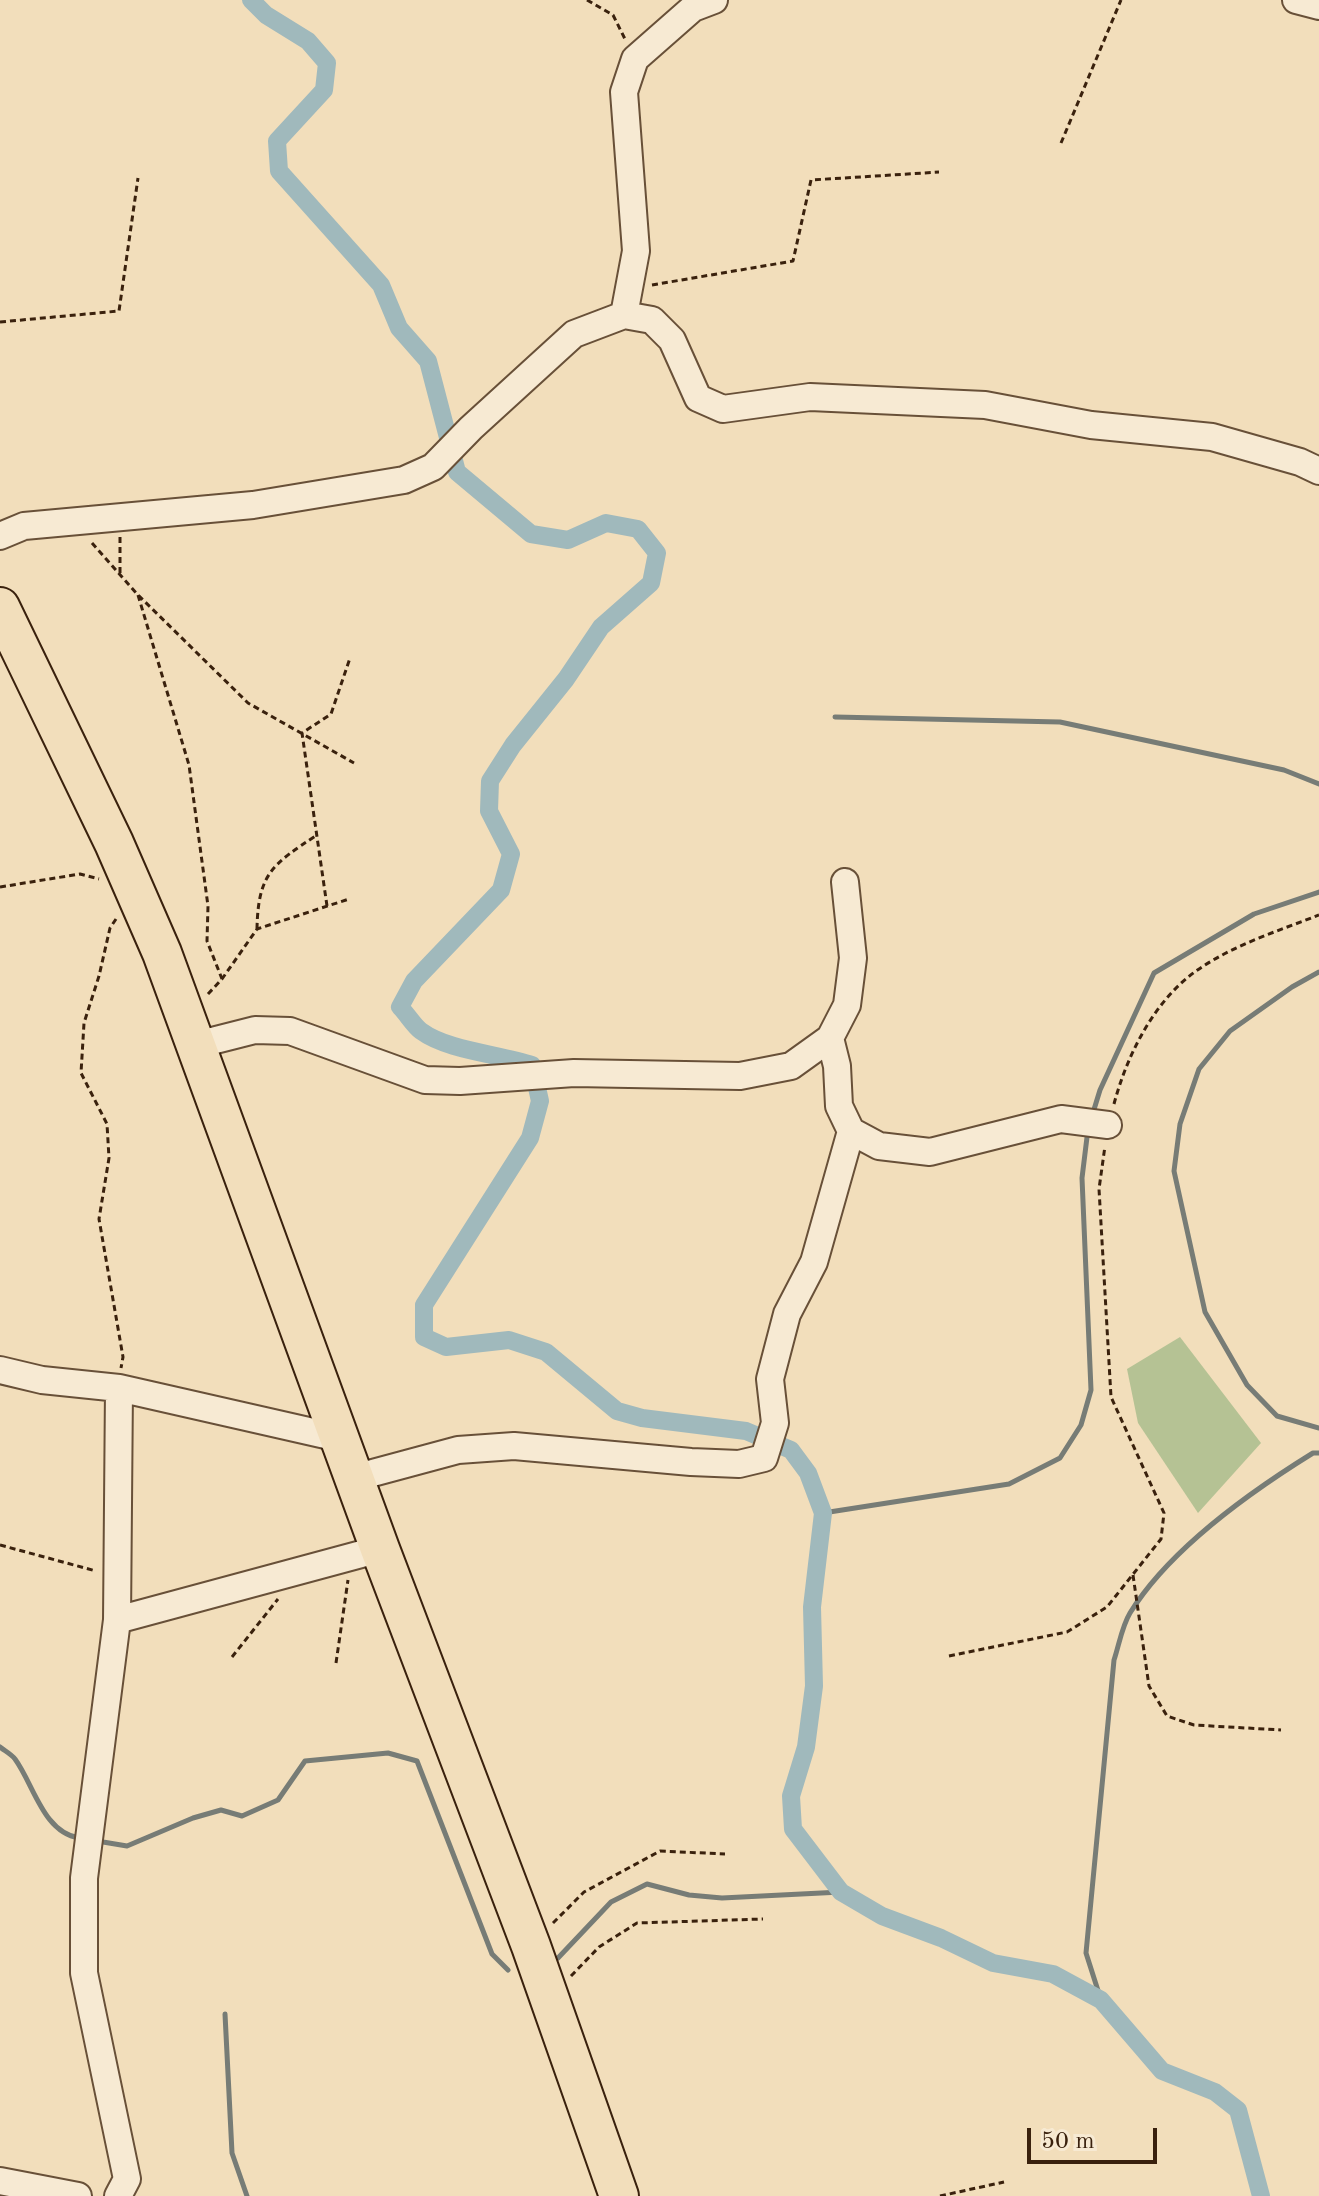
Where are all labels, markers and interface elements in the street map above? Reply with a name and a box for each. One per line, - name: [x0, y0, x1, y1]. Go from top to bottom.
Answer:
- scale bar: [1031, 2112, 1161, 2162]
- text: 50 m: [1041, 2130, 1095, 2154]

